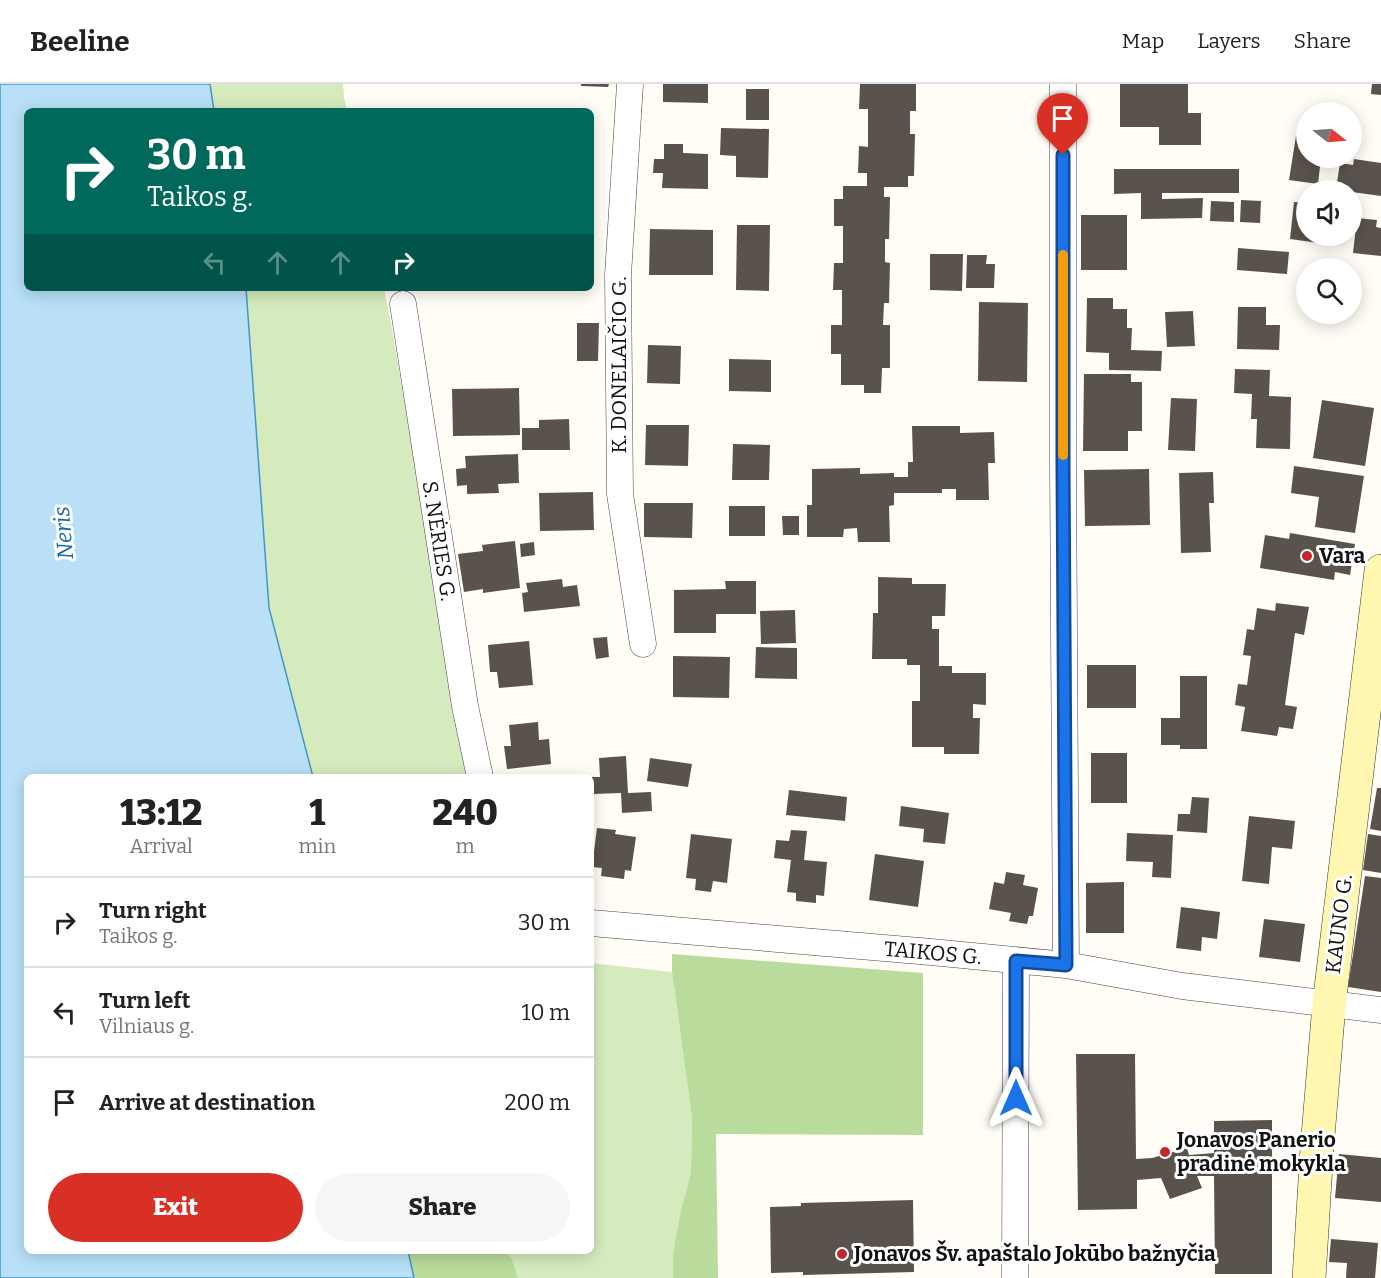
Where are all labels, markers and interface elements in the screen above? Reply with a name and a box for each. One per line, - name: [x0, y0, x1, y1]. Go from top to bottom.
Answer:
- text: Beeline: [30, 25, 130, 58]
- text: Map: [1122, 28, 1164, 54]
- text: Layers: [1197, 28, 1261, 54]
- text: Share: [1294, 28, 1351, 54]
- pin: [1037, 93, 1088, 155]
- icon: arrive: [1046, 102, 1079, 135]
- north arrow: [1296, 102, 1362, 168]
- map controls: [1296, 102, 1362, 324]
- text: 30 m: [147, 130, 246, 180]
- icon: right: [48, 132, 126, 210]
- button: sound: [1296, 180, 1362, 246]
- text: Taikos g.: [147, 181, 253, 213]
- icon: left: [198, 246, 231, 279]
- icon: ahead: [261, 246, 294, 279]
- icon: ahead: [324, 246, 357, 279]
- icon: right: [387, 246, 420, 279]
- button: search: [1296, 258, 1362, 324]
- street label: K. DONELAIČIO G.: [606, 276, 632, 454]
- street label: S. NĖRIES G.: [417, 479, 461, 603]
- water label: Neris: [48, 505, 79, 561]
- place label: Vara: [1319, 543, 1366, 569]
- marker: Vara: [1300, 549, 1314, 563]
- text: 13:12: [120, 791, 202, 835]
- text: 1: [309, 791, 325, 835]
- text: 240: [432, 791, 498, 835]
- text: Arrival: [130, 834, 193, 858]
- text: min: [298, 834, 336, 858]
- text: m: [455, 834, 475, 858]
- street label: KAUNO G.: [1320, 873, 1358, 975]
- text: Turn right: [99, 897, 207, 924]
- icon: right: [48, 906, 81, 939]
- text: 30 m: [518, 909, 570, 936]
- text: Taikos g.: [99, 924, 178, 948]
- street label: TAIKOS G.: [883, 936, 983, 970]
- text: Turn left: [99, 987, 191, 1014]
- icon: left: [48, 996, 81, 1029]
- text: 10 m: [522, 999, 570, 1026]
- text: Vilniaus g.: [99, 1014, 194, 1038]
- position arrow: [984, 1066, 1048, 1130]
- icon: arrive: [48, 1086, 81, 1119]
- text: Arrive at destination: [99, 1089, 315, 1116]
- text: 200 m: [504, 1089, 570, 1116]
- place label: Jonavos Panerio pradinė mokykla: [1176, 1127, 1346, 1177]
- marker: Jonavos Panerio pradinė mokykla: [1158, 1145, 1172, 1159]
- button: Exit: [48, 1173, 303, 1242]
- button: Share: [315, 1173, 570, 1242]
- place label: Jonavos Šv. apaštalo Jokūbo bažnyčia: [853, 1239, 1216, 1267]
- marker: Jonavos Šv. apaštalo Jokūbo bažnyčia: [835, 1247, 849, 1261]

